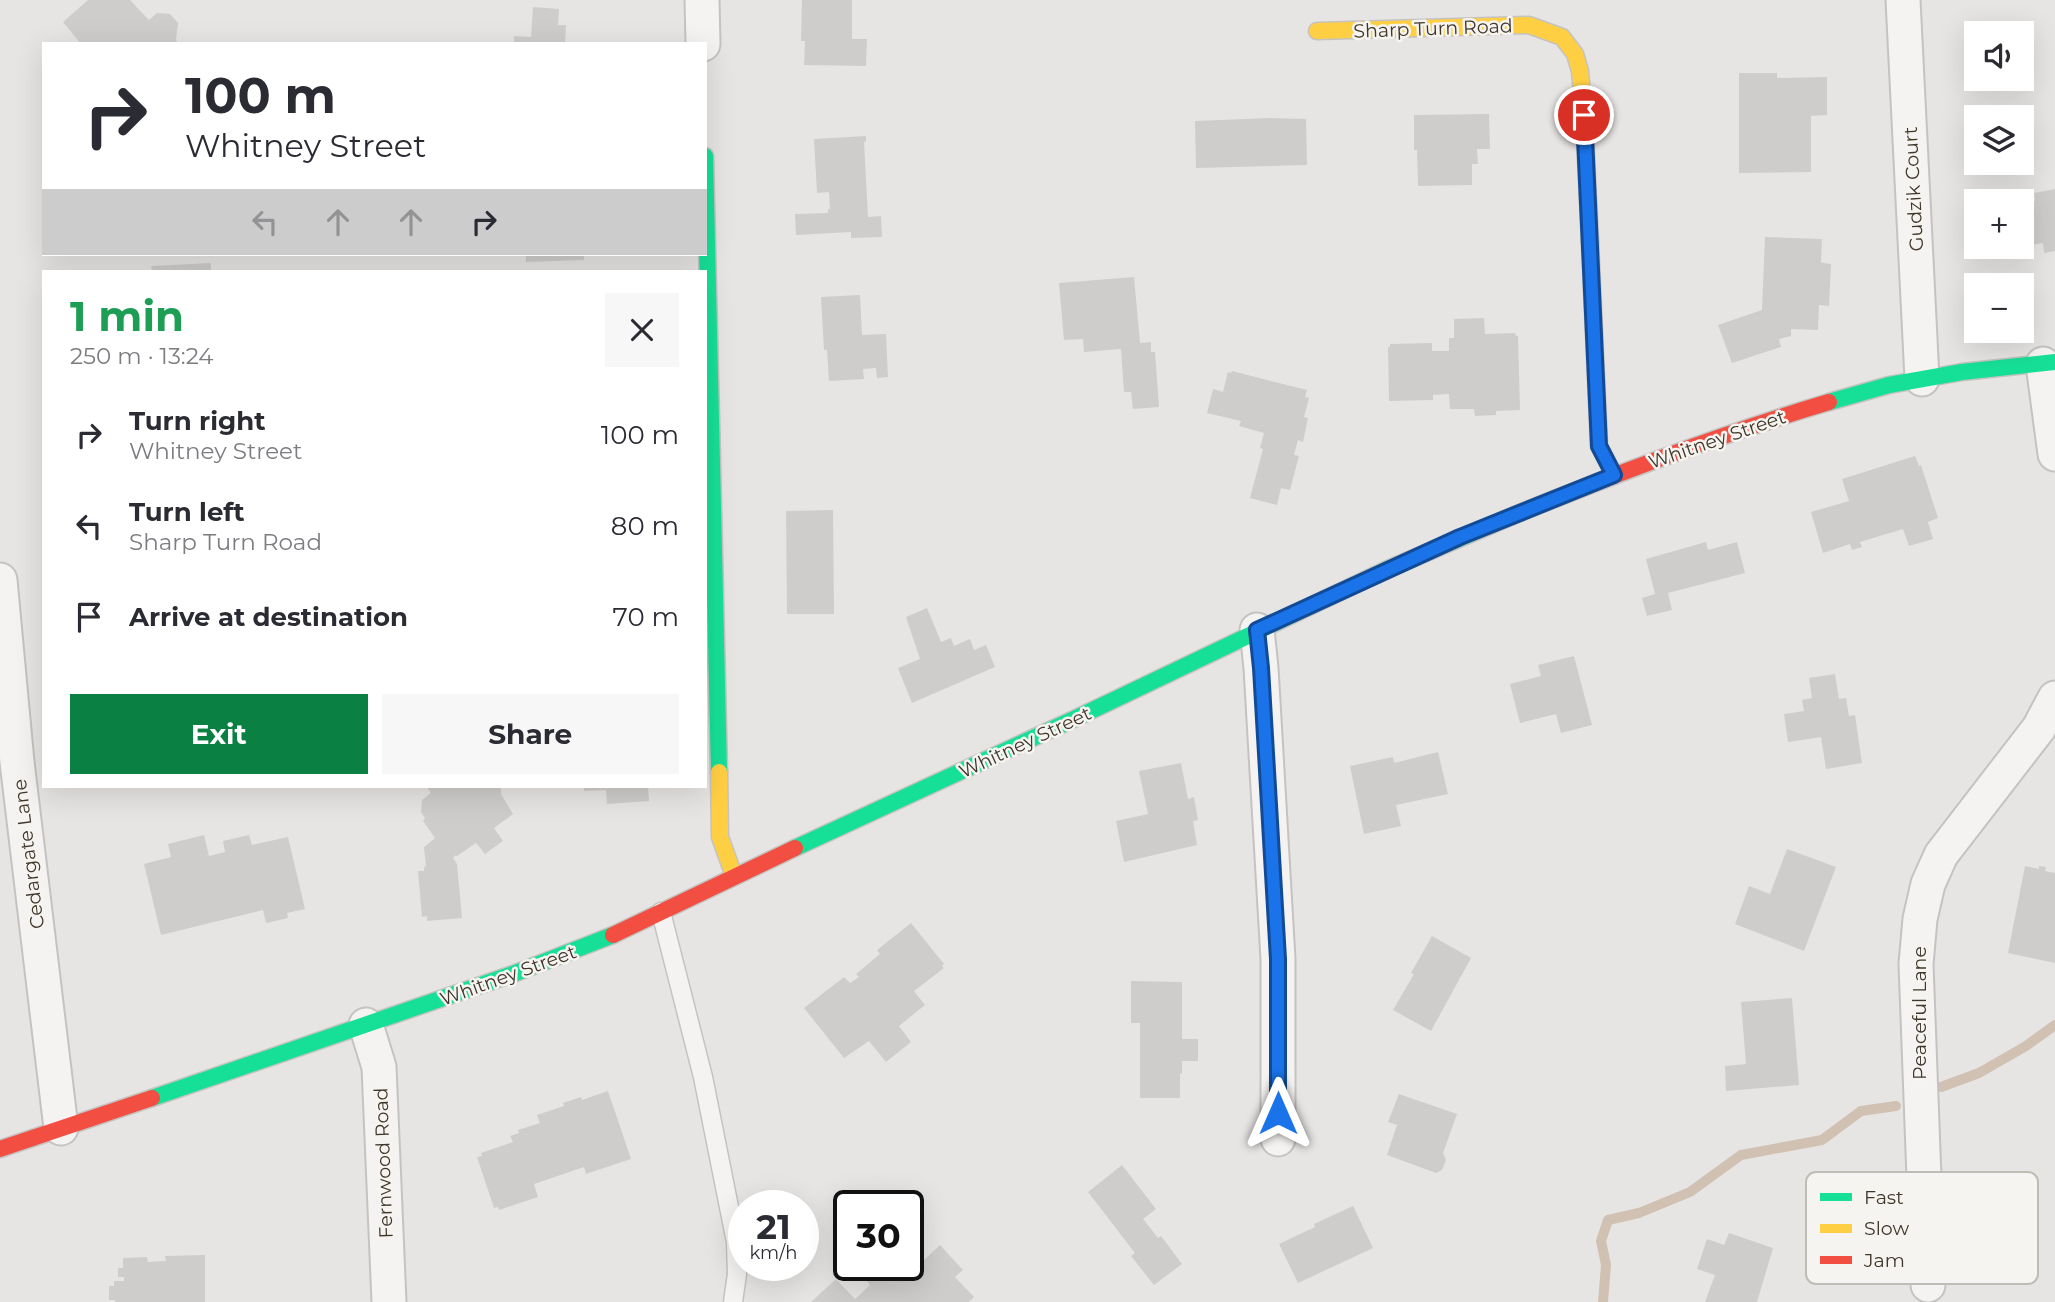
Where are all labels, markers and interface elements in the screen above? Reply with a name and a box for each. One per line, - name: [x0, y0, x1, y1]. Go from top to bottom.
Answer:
- street label: Sharp Turn Road: [1353, 14, 1513, 43]
- map controls: [1964, 21, 2034, 343]
- button: sound: [1964, 21, 2034, 91]
- text: 100 m: [185, 66, 336, 125]
- icon: right: [70, 70, 161, 161]
- pin: [1554, 85, 1614, 145]
- icon: arrive: [1565, 96, 1603, 134]
- button: layers: [1964, 105, 2034, 175]
- text: Whitney Street: [185, 126, 426, 165]
- street label: Gudzik Court: [1899, 126, 1928, 252]
- button: +: [1964, 189, 2034, 259]
- icon: left: [246, 203, 284, 241]
- icon: ahead: [319, 203, 357, 241]
- icon: ahead: [392, 203, 430, 241]
- icon: right: [465, 203, 503, 241]
- button: −: [1964, 273, 2034, 343]
- text: 1 min: [70, 290, 184, 342]
- button: close: [605, 293, 679, 367]
- text: 250 m · 13:24: [70, 342, 213, 370]
- text: Turn right: [129, 405, 265, 437]
- street label: Whitney Street: [1646, 405, 1789, 474]
- icon: right: [70, 416, 108, 454]
- text: 100 m: [601, 419, 679, 451]
- text: Whitney Street: [129, 437, 302, 465]
- text: Turn left: [129, 496, 245, 528]
- icon: left: [70, 507, 108, 545]
- text: 80 m: [611, 510, 679, 542]
- text: Sharp Turn Road: [129, 528, 322, 556]
- icon: arrive: [70, 598, 108, 636]
- text: Arrive at destination: [129, 601, 408, 633]
- text: 70 m: [613, 601, 679, 633]
- button: Exit: [70, 694, 368, 774]
- button: Share: [382, 694, 679, 774]
- street label: Whitney Street: [955, 702, 1095, 783]
- street label: Cedargate Lane: [8, 778, 49, 930]
- street label: Whitney Street: [437, 940, 580, 1011]
- street label: Peaceful Lane: [1908, 946, 1931, 1080]
- position arrow: [1241, 1076, 1315, 1150]
- street label: Fernwood Road: [369, 1087, 398, 1239]
- legend: [1806, 1172, 2038, 1284]
- text: Fast: [1864, 1186, 1904, 1209]
- speed limit sign: 30: [833, 1190, 924, 1281]
- text: 21: [756, 1205, 791, 1248]
- text: Slow: [1864, 1217, 1909, 1240]
- text: km/h: [749, 1242, 798, 1264]
- text: Jam: [1863, 1249, 1905, 1272]

